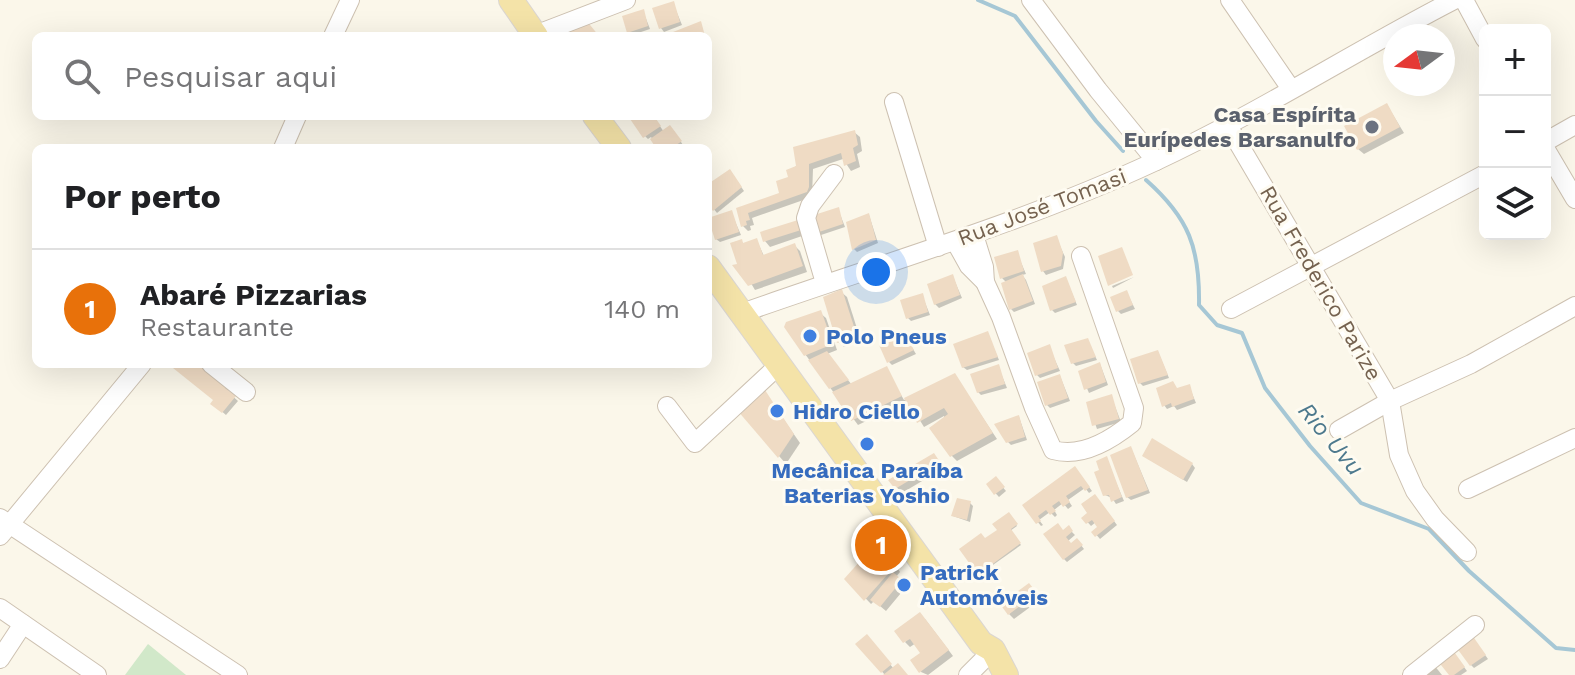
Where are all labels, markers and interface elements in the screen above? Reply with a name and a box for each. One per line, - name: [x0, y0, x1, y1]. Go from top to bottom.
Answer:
- north arrow: [1383, 24, 1455, 96]
- map controls: [1479, 24, 1551, 240]
- button: +: [1479, 24, 1551, 96]
- search box: [32, 32, 712, 120]
- icon: search: [60, 54, 104, 98]
- text: Pesquisar aqui: [124, 59, 337, 94]
- button: −: [1479, 96, 1551, 168]
- place label: Casa Espírita Eurípedes Barsanulfo: [1124, 102, 1356, 152]
- marker: Casa Espírita Eurípedes Barsanulfo: [1363, 118, 1381, 136]
- street label: Rua José Tomasi: [954, 163, 1130, 251]
- button: layers: [1479, 168, 1551, 240]
- text: Por perto: [64, 176, 221, 216]
- street label: Rua Frederico Parize: [1255, 181, 1387, 385]
- your location: [856, 252, 896, 292]
- text: Abaré Pizzarias: [140, 277, 367, 312]
- text: 1: [84, 294, 96, 324]
- text: 140 m: [604, 294, 680, 324]
- text: Restaurante: [140, 312, 294, 342]
- place label: Polo Pneus: [826, 324, 947, 349]
- marker: Polo Pneus: [801, 327, 819, 345]
- water label: Rio Uvu: [1292, 397, 1370, 481]
- place label: Hidro Ciello: [793, 399, 920, 424]
- marker: Hidro Ciello: [768, 402, 786, 420]
- marker: Mecânica Paraíba Baterias Yoshio: [858, 435, 876, 453]
- place label: Mecânica Paraíba Baterias Yoshio: [771, 458, 963, 508]
- pin: 1: [855, 515, 907, 575]
- place label: Patrick Automóveis: [920, 560, 1048, 610]
- marker: Patrick Automóveis: [895, 576, 913, 594]

